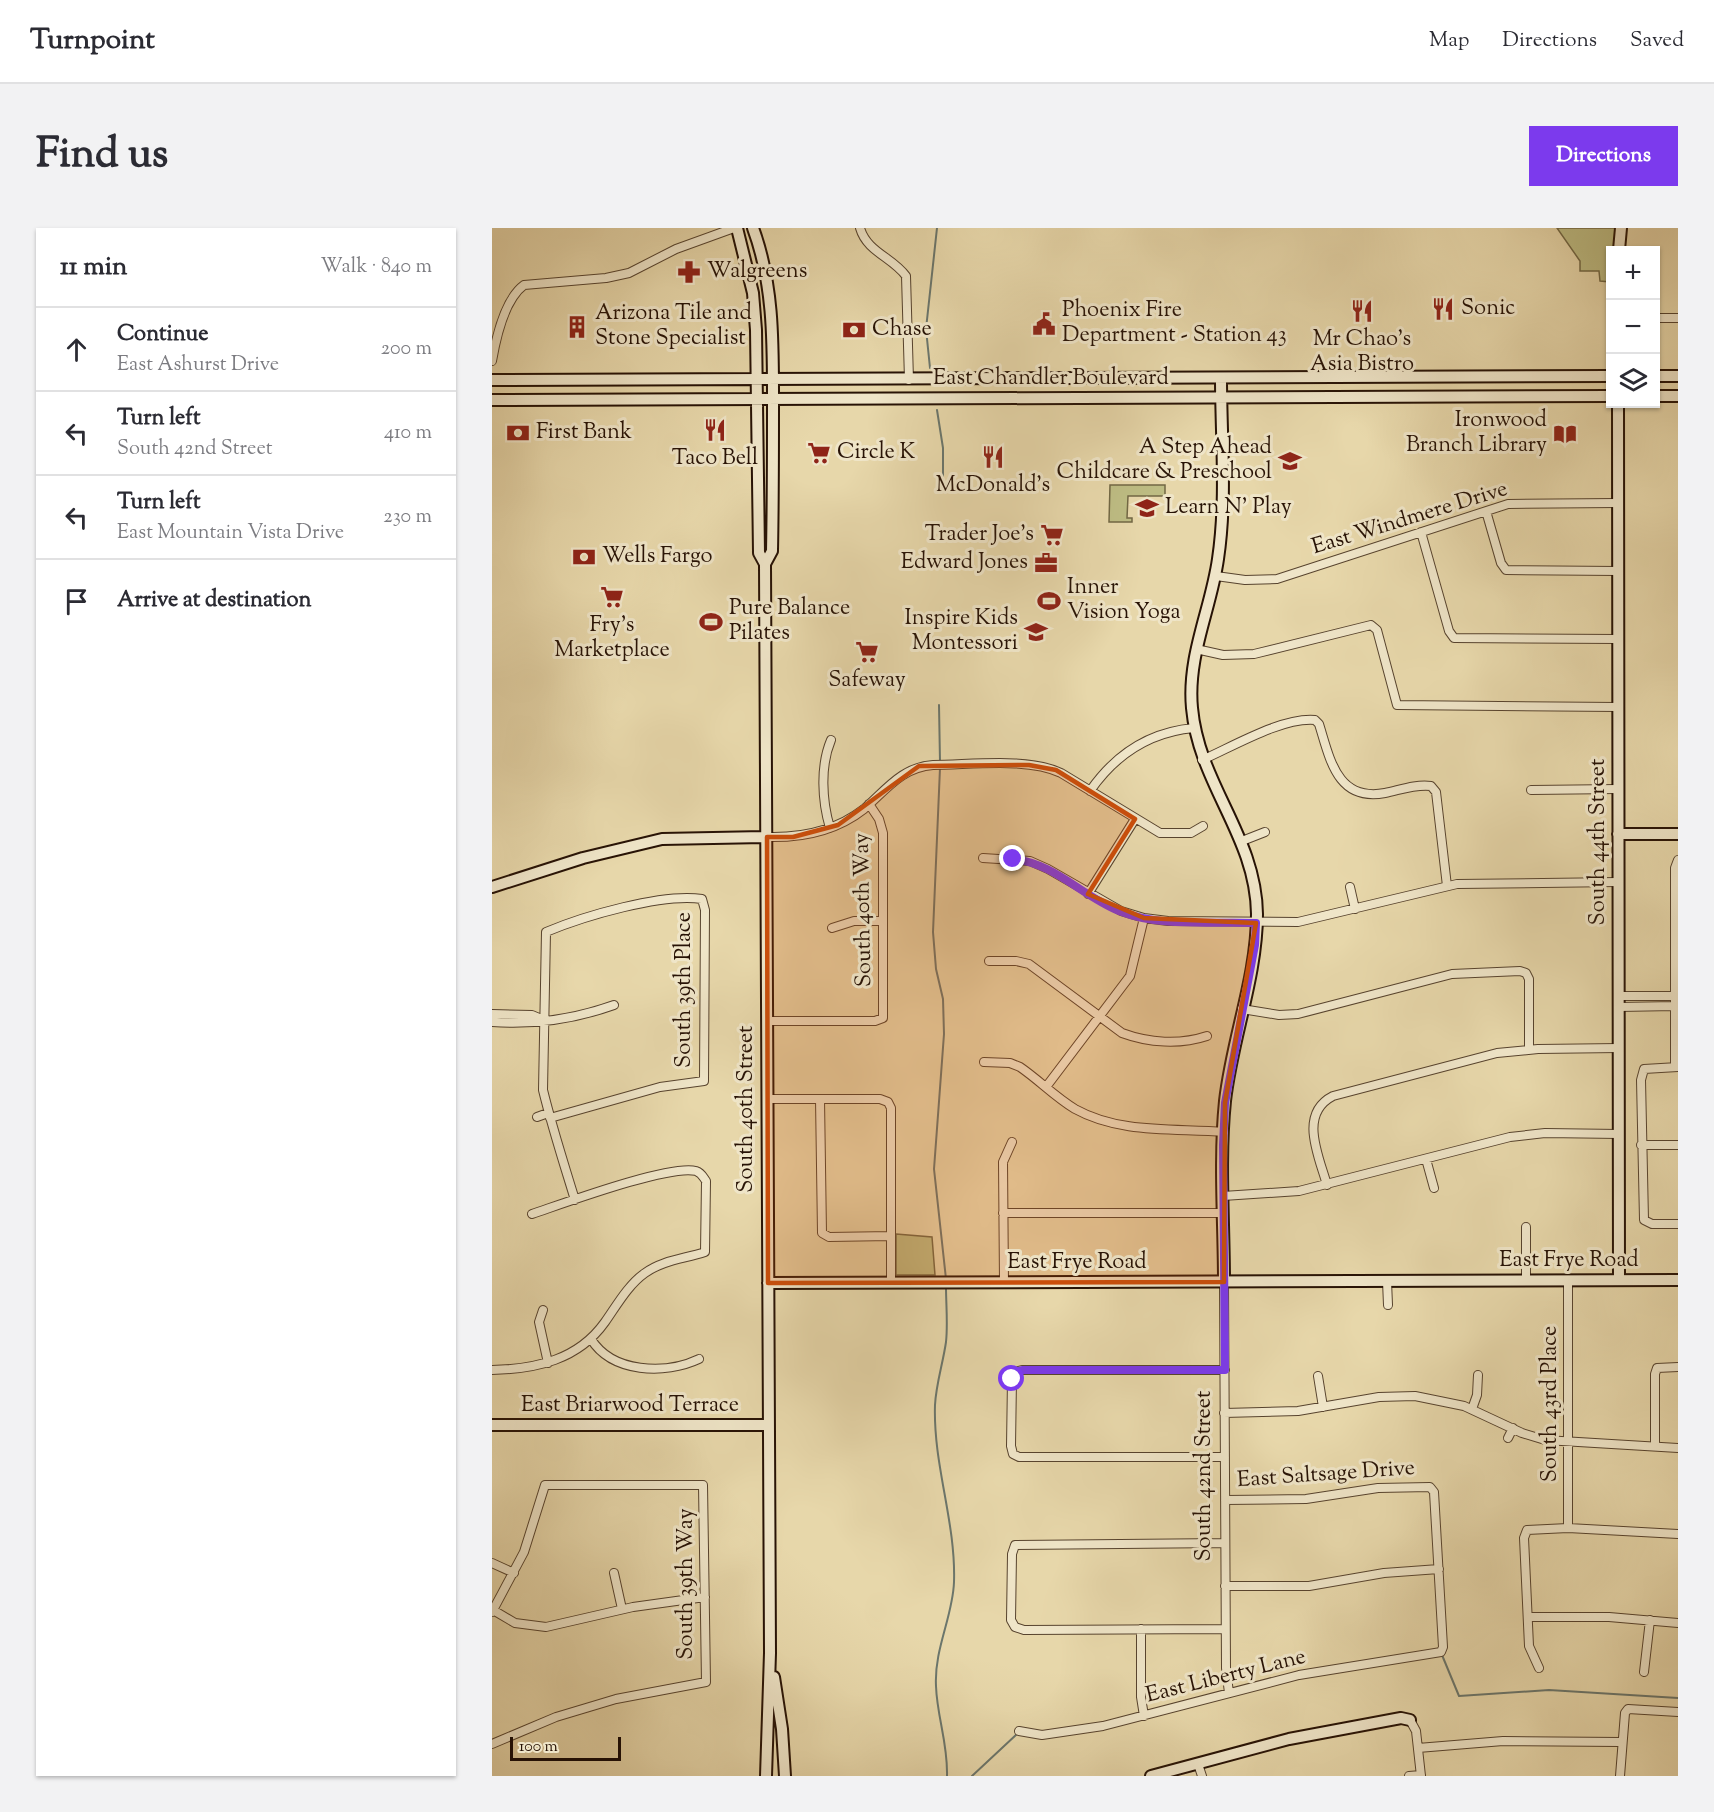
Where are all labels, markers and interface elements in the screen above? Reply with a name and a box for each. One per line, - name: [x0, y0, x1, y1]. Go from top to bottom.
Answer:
- text: Turnpoint: [30, 21, 155, 61]
- text: Map: [1429, 26, 1469, 56]
- text: Directions: [1502, 26, 1597, 56]
- text: Saved: [1630, 26, 1684, 56]
- text: Find us: [36, 126, 168, 186]
- button: Directions: [1529, 126, 1678, 186]
- map controls: [1606, 246, 1660, 408]
- button: +: [1606, 246, 1660, 300]
- text: 11 min: [60, 249, 127, 286]
- text: Walk · 840 m: [320, 253, 432, 282]
- place label: Walgreens: [707, 256, 807, 288]
- pharmacy icon: Walgreens: [676, 259, 702, 285]
- place label: Sonic: [1461, 293, 1515, 325]
- place label: Phoenix Fire Department - Station 43: [1062, 295, 1287, 352]
- restaurant icon: Sonic: [1430, 296, 1456, 322]
- place label: Arizona Tile and Stone Specialist: [595, 298, 752, 355]
- restaurant icon: Mr Chao's Asia Bistro: [1349, 298, 1375, 324]
- button: −: [1606, 300, 1660, 354]
- public building icon: Phoenix Fire Department - Station 43: [1031, 311, 1057, 337]
- building icon: Arizona Tile and Stone Specialist: [564, 314, 590, 340]
- place label: Chase: [872, 314, 932, 346]
- bank icon: Chase: [841, 317, 867, 343]
- text: Continue: [117, 319, 208, 351]
- place label: Mr Chao's Asia Bistro: [1310, 324, 1414, 381]
- icon: ahead: [60, 333, 93, 366]
- text: 200 m: [381, 335, 432, 364]
- text: East Ashurst Drive: [117, 351, 279, 380]
- button: layers: [1606, 354, 1660, 408]
- street label: East Chandler Boulevard: [933, 363, 1169, 395]
- text: Turn left: [117, 403, 200, 435]
- place label: Ironwood Branch Library: [1406, 405, 1547, 462]
- icon: left: [60, 417, 93, 450]
- place label: First Bank: [536, 417, 632, 449]
- restaurant icon: Taco Bell: [702, 417, 728, 443]
- text: 410 m: [384, 419, 432, 448]
- bank icon: First Bank: [505, 420, 531, 446]
- library icon: Ironwood Branch Library: [1552, 421, 1578, 447]
- place label: A Step Ahead Childcare & Preschool: [1057, 432, 1272, 489]
- text: South 42nd Street: [117, 435, 272, 464]
- place label: Circle K: [837, 437, 916, 469]
- supermarket icon: Circle K: [806, 440, 832, 466]
- place label: Taco Bell: [672, 443, 758, 475]
- restaurant icon: McDonald's: [980, 444, 1006, 470]
- school or university icon: A Step Ahead Childcare & Preschool: [1277, 448, 1303, 474]
- place label: McDonald's: [936, 470, 1050, 502]
- street label: East Windmere Drive: [1308, 474, 1512, 564]
- text: Turn left: [117, 487, 200, 519]
- place label: Learn N’ Play: [1165, 492, 1292, 524]
- school or university icon: Learn N’ Play: [1134, 495, 1160, 521]
- icon: left: [60, 501, 93, 534]
- text: 230 m: [383, 503, 432, 532]
- text: East Mountain Vista Drive: [117, 519, 344, 548]
- place label: Trader Joe's: [925, 519, 1034, 551]
- supermarket icon: Trader Joe's: [1039, 522, 1065, 548]
- place label: Wells Fargo: [602, 541, 713, 573]
- bank icon: Wells Fargo: [571, 544, 597, 570]
- place label: Edward Jones: [901, 547, 1028, 579]
- office icon: Edward Jones: [1033, 550, 1059, 576]
- place label: Inner Vision Yoga: [1067, 572, 1181, 629]
- supermarket icon: Fry's Marketplace: [599, 584, 625, 610]
- icon: arrive: [60, 585, 93, 618]
- text: Arrive at destination: [117, 585, 312, 617]
- sports icon: Inner Vision Yoga: [1036, 588, 1062, 614]
- place label: Pure Balance Pilates: [729, 593, 850, 650]
- place label: Inspire Kids Montessori: [904, 603, 1018, 660]
- sports icon: Pure Balance Pilates: [698, 609, 724, 635]
- place label: Fry's Marketplace: [554, 610, 670, 667]
- school or university icon: Inspire Kids Montessori: [1023, 619, 1049, 645]
- supermarket icon: Safeway: [854, 639, 880, 665]
- place label: Safeway: [828, 665, 906, 697]
- street label: South 44th Street: [1583, 758, 1615, 925]
- street label: South 40th Way: [847, 832, 881, 987]
- route end: [999, 845, 1025, 871]
- street label: South 39th Place: [669, 912, 701, 1068]
- street label: South 40th Street: [731, 1025, 763, 1193]
- street label: East Frye Road: [1499, 1245, 1639, 1277]
- street label: East Frye Road: [1007, 1247, 1147, 1279]
- street label: South 43rd Place: [1535, 1326, 1567, 1482]
- route start: [998, 1365, 1024, 1391]
- street label: East Briarwood Terrace: [521, 1390, 739, 1422]
- street label: South 42nd Street: [1189, 1390, 1221, 1562]
- street label: East Saltsage Drive: [1236, 1453, 1416, 1497]
- street label: South 39th Way: [671, 1508, 703, 1660]
- street label: East Liberty Lane: [1143, 1642, 1309, 1712]
- scale bar: [510, 1734, 621, 1762]
- text: 100 m: [519, 1736, 558, 1759]

